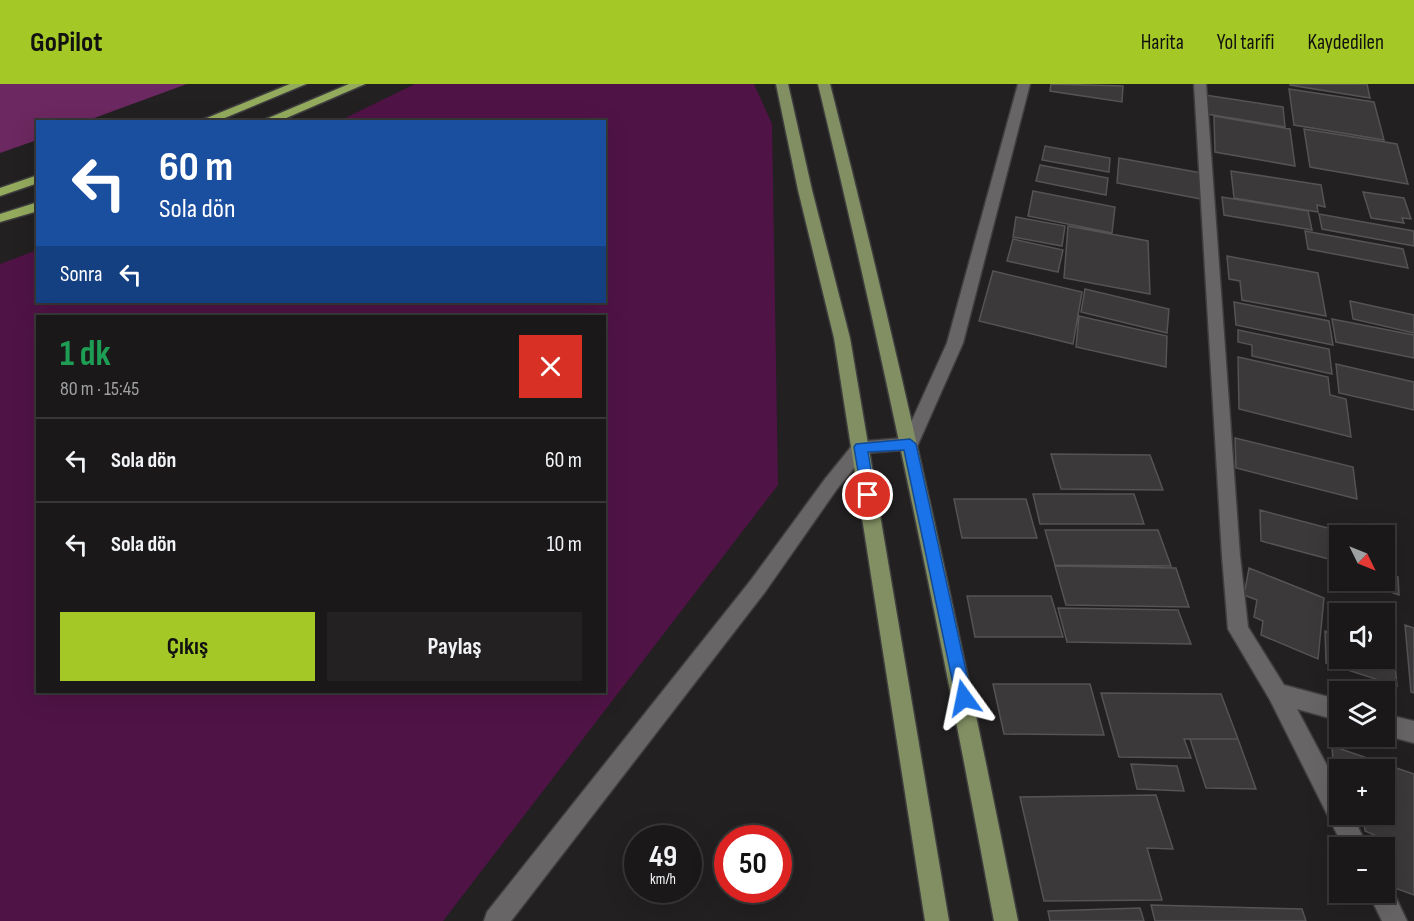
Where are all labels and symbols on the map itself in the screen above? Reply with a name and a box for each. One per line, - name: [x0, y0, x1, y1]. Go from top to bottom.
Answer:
- pin: [842, 469, 893, 520]
- north arrow: [1329, 525, 1395, 591]
- position arrow: [932, 666, 996, 730]
- speed limit sign: 50: [714, 825, 792, 903]

